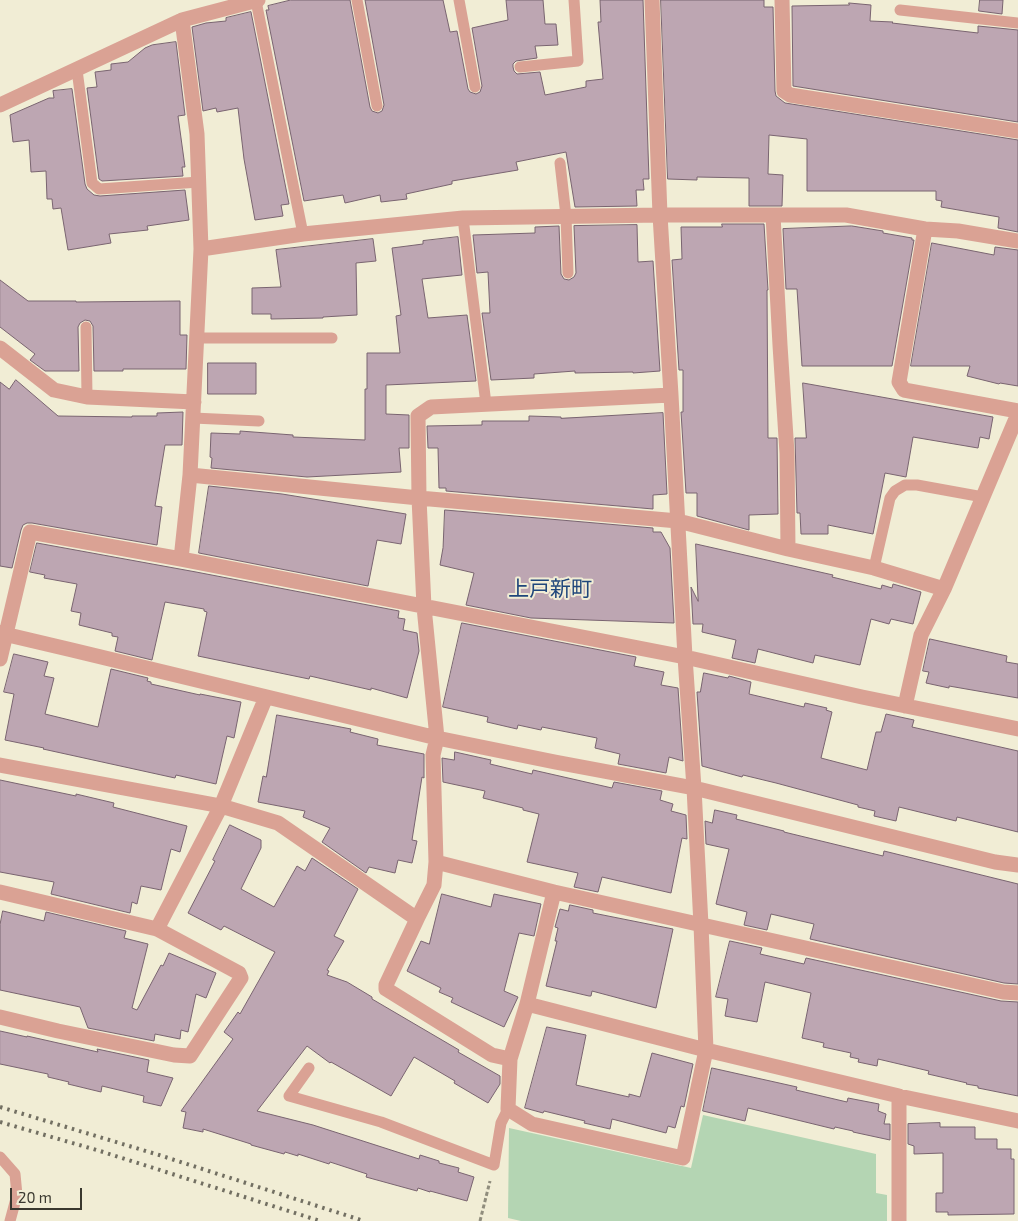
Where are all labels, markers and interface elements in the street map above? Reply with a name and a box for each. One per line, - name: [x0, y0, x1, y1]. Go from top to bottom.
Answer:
- district label: 上戸新町: [508, 576, 592, 602]
- scale bar: [12, 1178, 85, 1210]
- text: 20 m: [18, 1188, 52, 1206]

